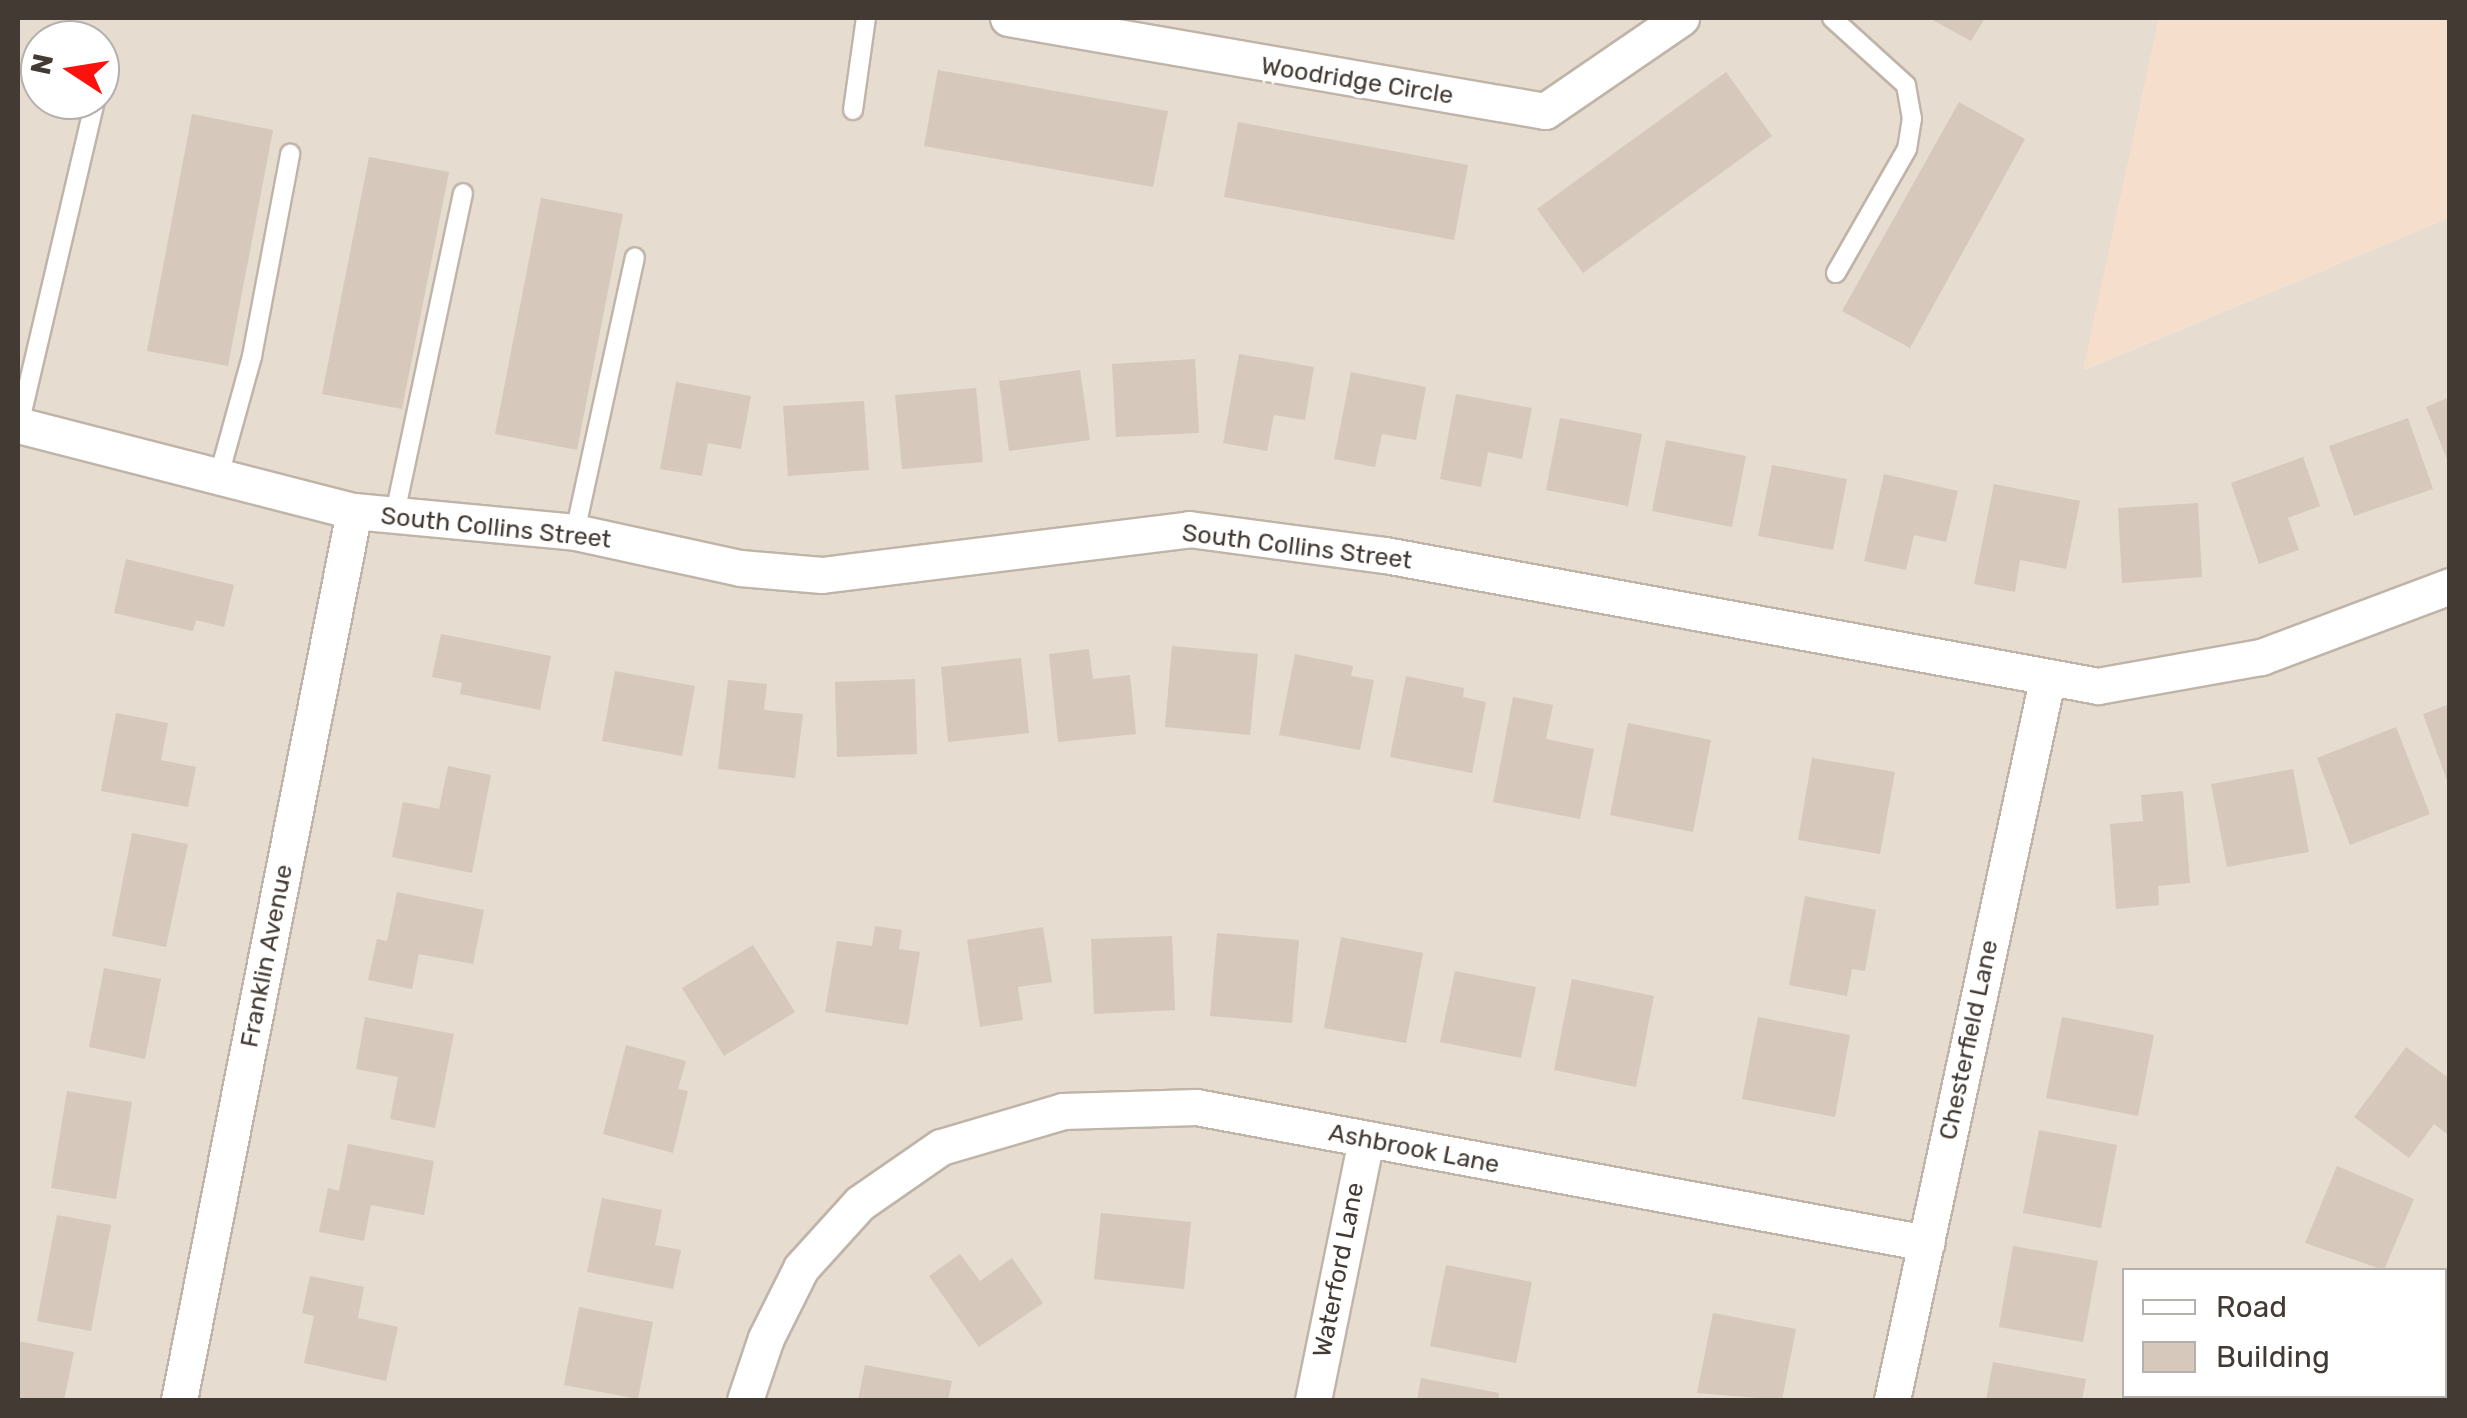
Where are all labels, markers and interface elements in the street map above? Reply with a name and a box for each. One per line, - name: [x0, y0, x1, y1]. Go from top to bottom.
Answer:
- north arrow: [20, 20, 120, 120]
- text: N: [24, 51, 60, 77]
- street label: Woodridge Circle: [1259, 51, 1455, 111]
- street label: South Collins Street: [379, 501, 613, 555]
- street label: South Collins Street: [1180, 518, 1414, 576]
- street label: Franklin Avenue: [234, 862, 300, 1050]
- street label: Chesterfield Lane: [1933, 937, 2005, 1143]
- street label: Ashbrook Lane: [1326, 1118, 1502, 1180]
- street label: Waterford Lane: [1307, 1180, 1371, 1360]
- legend: [2122, 1268, 2447, 1398]
- text: Road: [2216, 1289, 2287, 1325]
- text: Building: [2216, 1339, 2330, 1375]

